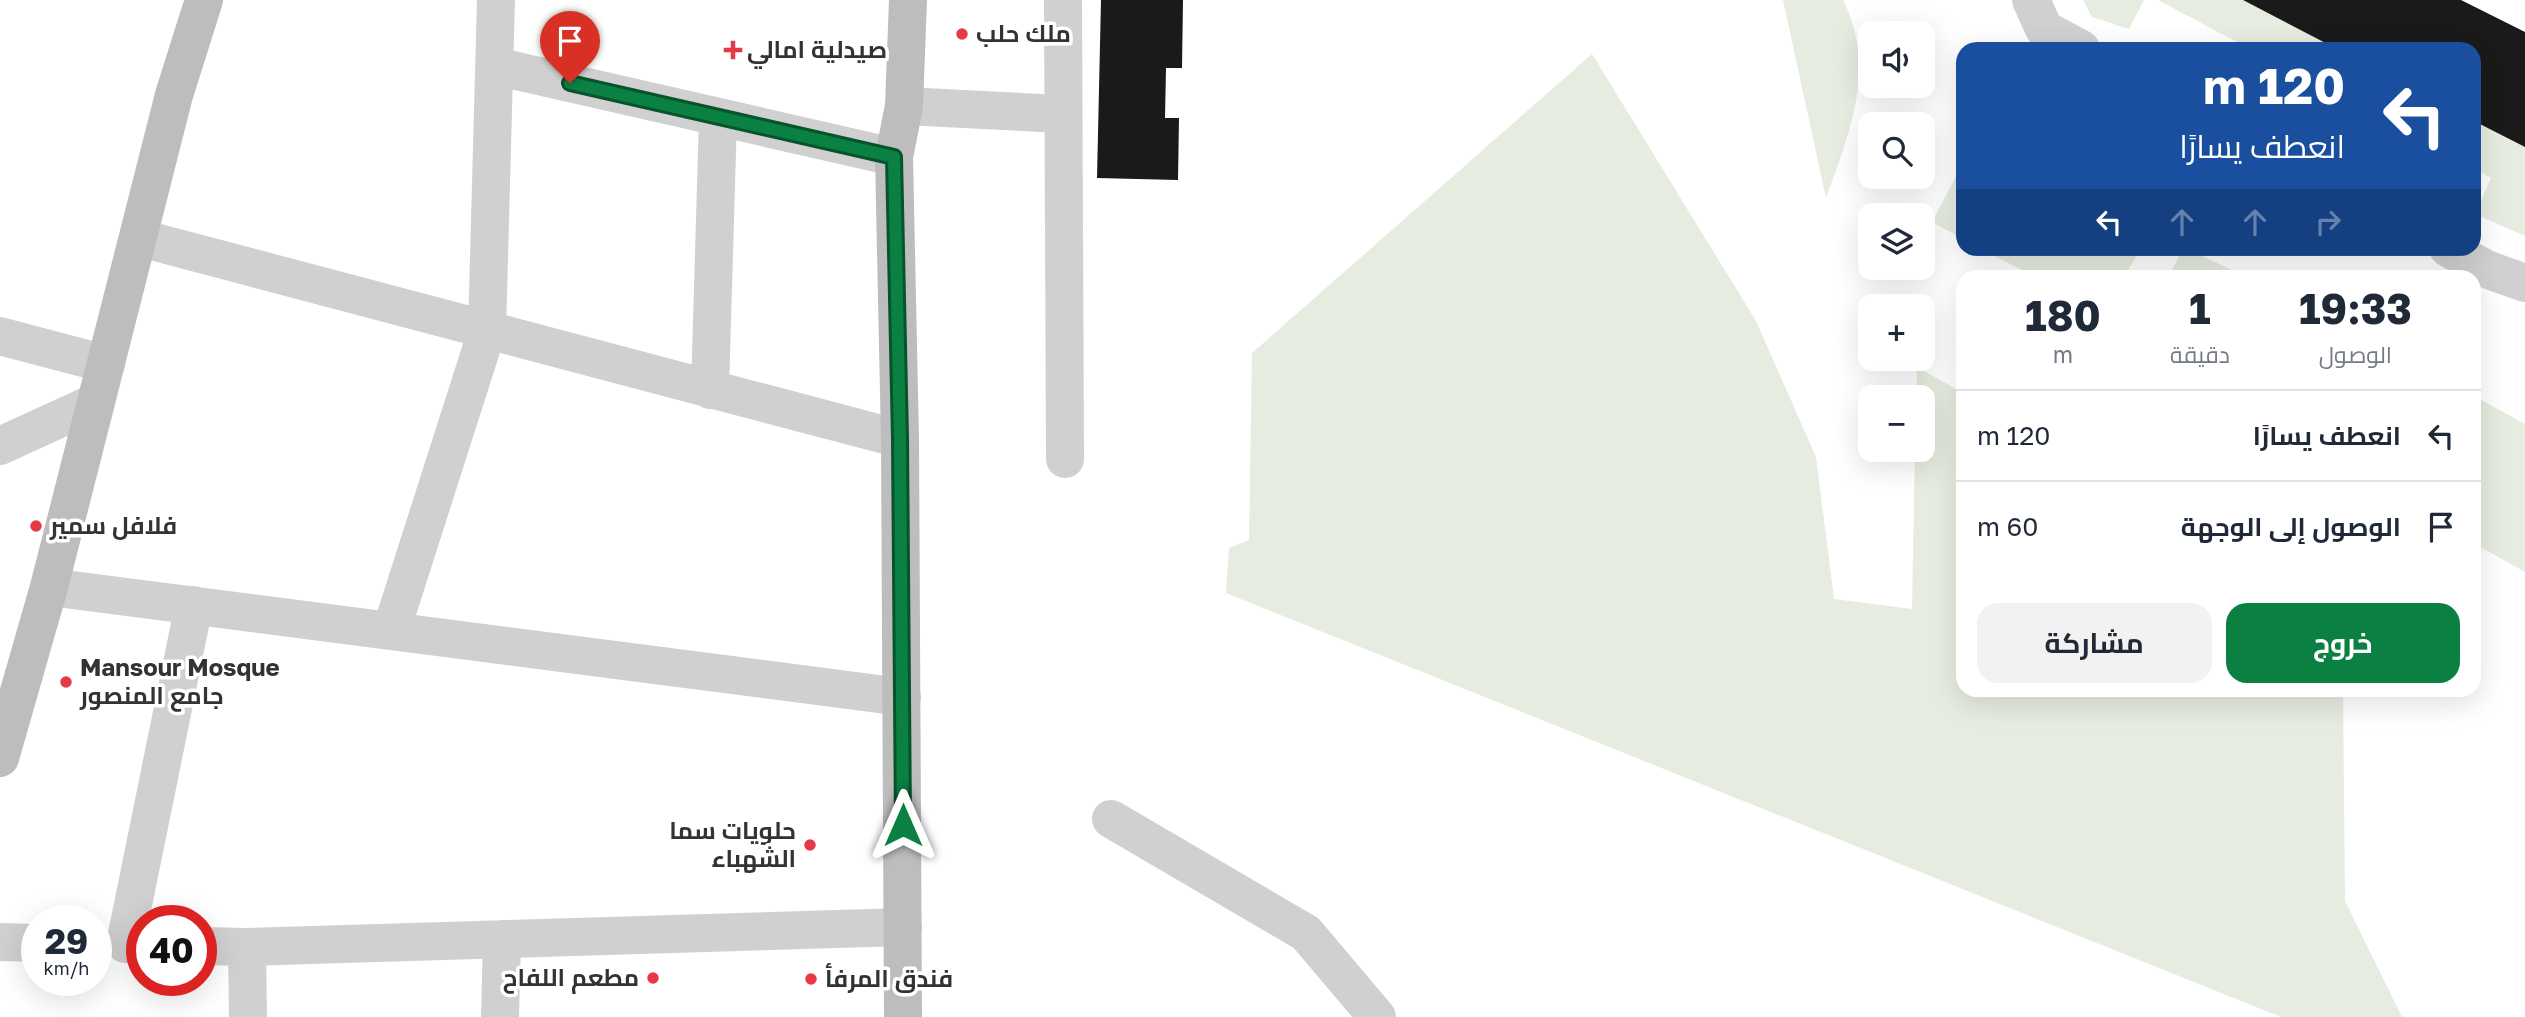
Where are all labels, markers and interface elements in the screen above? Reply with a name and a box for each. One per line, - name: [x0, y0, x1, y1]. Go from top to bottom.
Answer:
- pin: [540, 11, 600, 83]
- place label: ملك حلب: [976, 18, 1071, 47]
- map controls: [1858, 21, 1935, 462]
- button: sound: [1858, 21, 1935, 98]
- icon: arrive: [551, 22, 589, 60]
- marker: ملك حلب: [954, 26, 970, 42]
- place label: صيدلية امالي: [747, 34, 887, 69]
- marker: صيدلية امالي: [725, 42, 741, 58]
- text: 120 m: [2203, 56, 2345, 115]
- icon: left: [2369, 70, 2460, 161]
- button: search: [1858, 112, 1935, 189]
- text: انعطف يسارًا: [2179, 127, 2345, 165]
- button: layers: [1858, 203, 1935, 280]
- icon: left: [2090, 203, 2128, 241]
- icon: ahead: [2163, 203, 2201, 241]
- icon: ahead: [2236, 203, 2274, 241]
- icon: right: [2309, 203, 2347, 241]
- text: 1: [2189, 283, 2211, 333]
- text: 19:33: [2299, 283, 2412, 333]
- text: 180: [2025, 290, 2101, 340]
- button: +: [1858, 294, 1935, 371]
- text: m: [2053, 340, 2073, 368]
- text: دقيقة: [2170, 340, 2230, 368]
- text: الوصول: [2319, 340, 2392, 368]
- button: −: [1858, 385, 1935, 462]
- icon: left: [2422, 417, 2460, 455]
- text: 120 m: [1977, 420, 2050, 451]
- text: انعطف يسارًا: [2253, 420, 2401, 451]
- icon: arrive: [2422, 508, 2460, 546]
- place label: فلافل سمير: [49, 510, 177, 540]
- text: 60 m: [1977, 511, 2038, 542]
- text: الوصول إلى الوجهة: [2181, 511, 2401, 542]
- marker: فلافل سمير: [28, 518, 44, 534]
- button: مشاركة: [1977, 603, 2212, 683]
- button: خروج: [2226, 603, 2460, 683]
- place label: Mansour Mosque جامع المنصور: [79, 652, 280, 712]
- marker: Mansour Mosque جامع المنصور: [58, 674, 74, 690]
- position arrow: [866, 788, 940, 862]
- place label: حلويات سما الشهباء: [669, 815, 796, 873]
- marker: حلويات سما الشهباء: [802, 837, 818, 853]
- speed limit sign: 40: [126, 905, 217, 996]
- text: 29: [45, 920, 88, 962]
- text: km/h: [44, 957, 89, 979]
- place label: مطعم اللفاح: [503, 962, 639, 994]
- place label: فندق المرفأ: [825, 963, 953, 993]
- marker: مطعم اللفاح: [645, 970, 661, 986]
- marker: فندق المرفأ: [803, 971, 819, 987]

